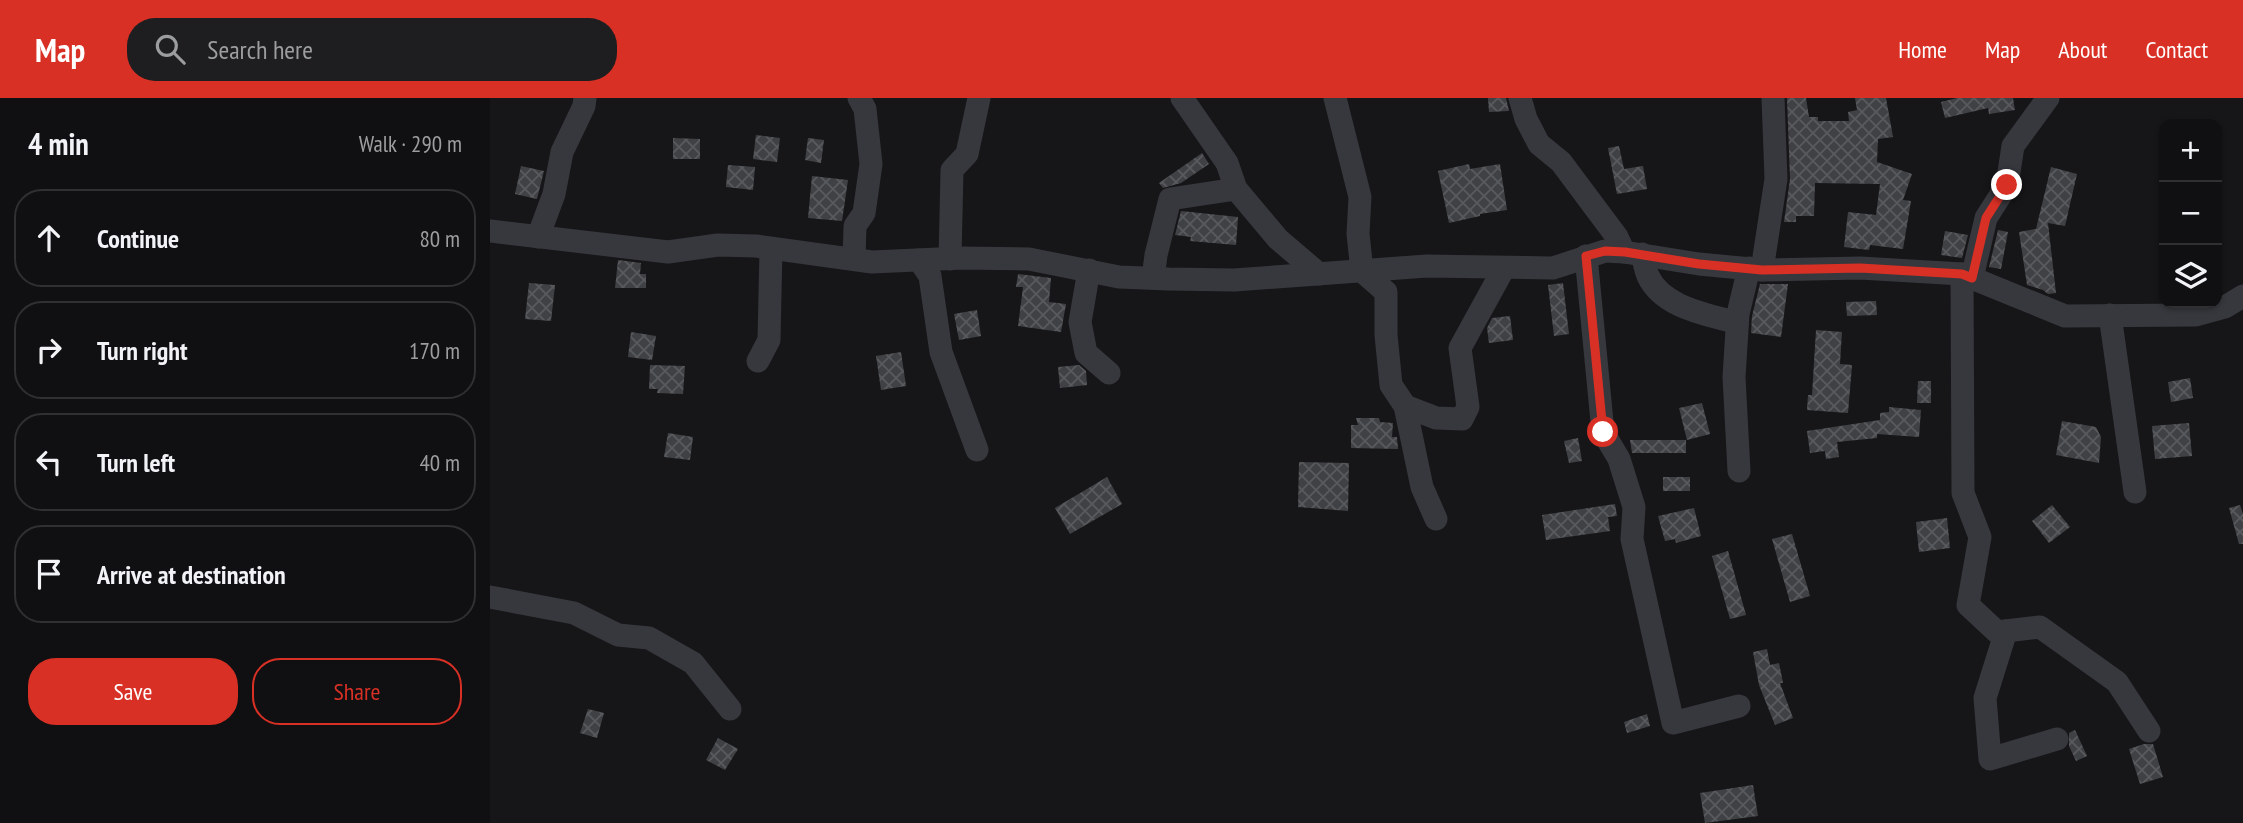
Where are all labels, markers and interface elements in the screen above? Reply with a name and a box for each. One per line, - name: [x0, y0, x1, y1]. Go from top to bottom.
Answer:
- search box: [127, 18, 617, 81]
- text: Map: [35, 28, 85, 71]
- icon: search: [151, 30, 189, 68]
- text: Search here: [207, 33, 313, 66]
- text: Home: [1898, 34, 1947, 65]
- text: Map: [1985, 34, 2020, 65]
- text: About: [2058, 34, 2107, 65]
- text: Contact: [2145, 34, 2208, 65]
- map controls: [2159, 119, 2222, 308]
- button: +: [2159, 119, 2222, 182]
- text: 4 min: [28, 124, 89, 163]
- text: Walk · 290 m: [359, 129, 462, 158]
- route end: [1991, 169, 2022, 200]
- button: −: [2159, 182, 2222, 245]
- icon: ahead: [30, 219, 68, 257]
- text: Continue: [97, 222, 179, 255]
- text: 80 m: [419, 224, 460, 253]
- button: layers: [2159, 245, 2222, 308]
- icon: right: [30, 331, 68, 369]
- text: Turn right: [97, 334, 188, 367]
- text: 170 m: [409, 336, 460, 365]
- route start: [1587, 416, 1618, 447]
- icon: left: [30, 443, 68, 481]
- text: Turn left: [97, 446, 175, 479]
- text: 40 m: [419, 448, 460, 477]
- icon: arrive: [30, 555, 68, 593]
- text: Arrive at destination: [97, 558, 286, 591]
- button: Save: [28, 658, 238, 725]
- button: Share: [252, 658, 462, 725]

